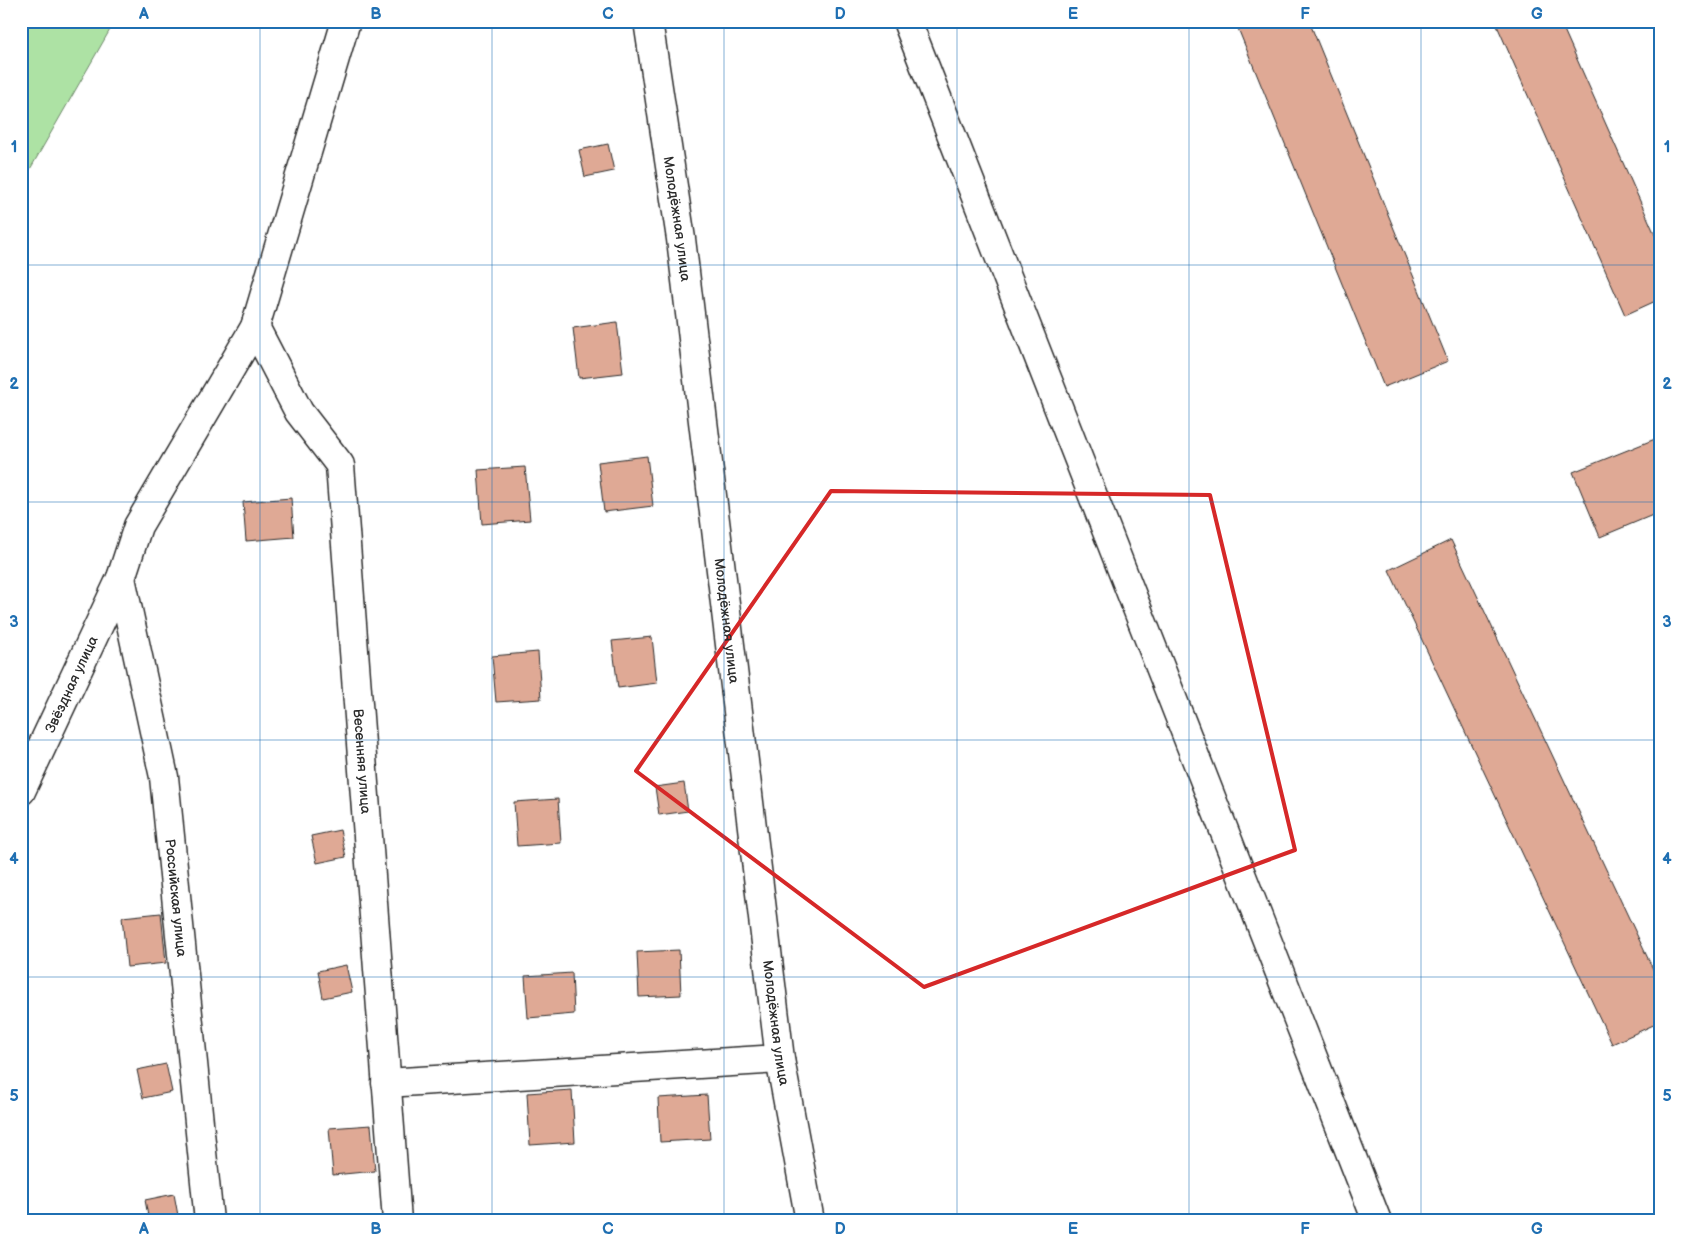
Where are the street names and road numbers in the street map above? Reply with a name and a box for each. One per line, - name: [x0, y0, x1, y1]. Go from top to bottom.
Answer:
- street label: Молодёжная улица: [660, 155, 695, 283]
- street label: Молодёжная улица: [711, 557, 743, 685]
- street label: Звёздная улица: [41, 632, 101, 735]
- street label: Весенняя улица: [350, 708, 375, 815]
- street label: Российская улица: [162, 838, 191, 958]
- street label: Молодёжная улица: [760, 959, 793, 1088]

